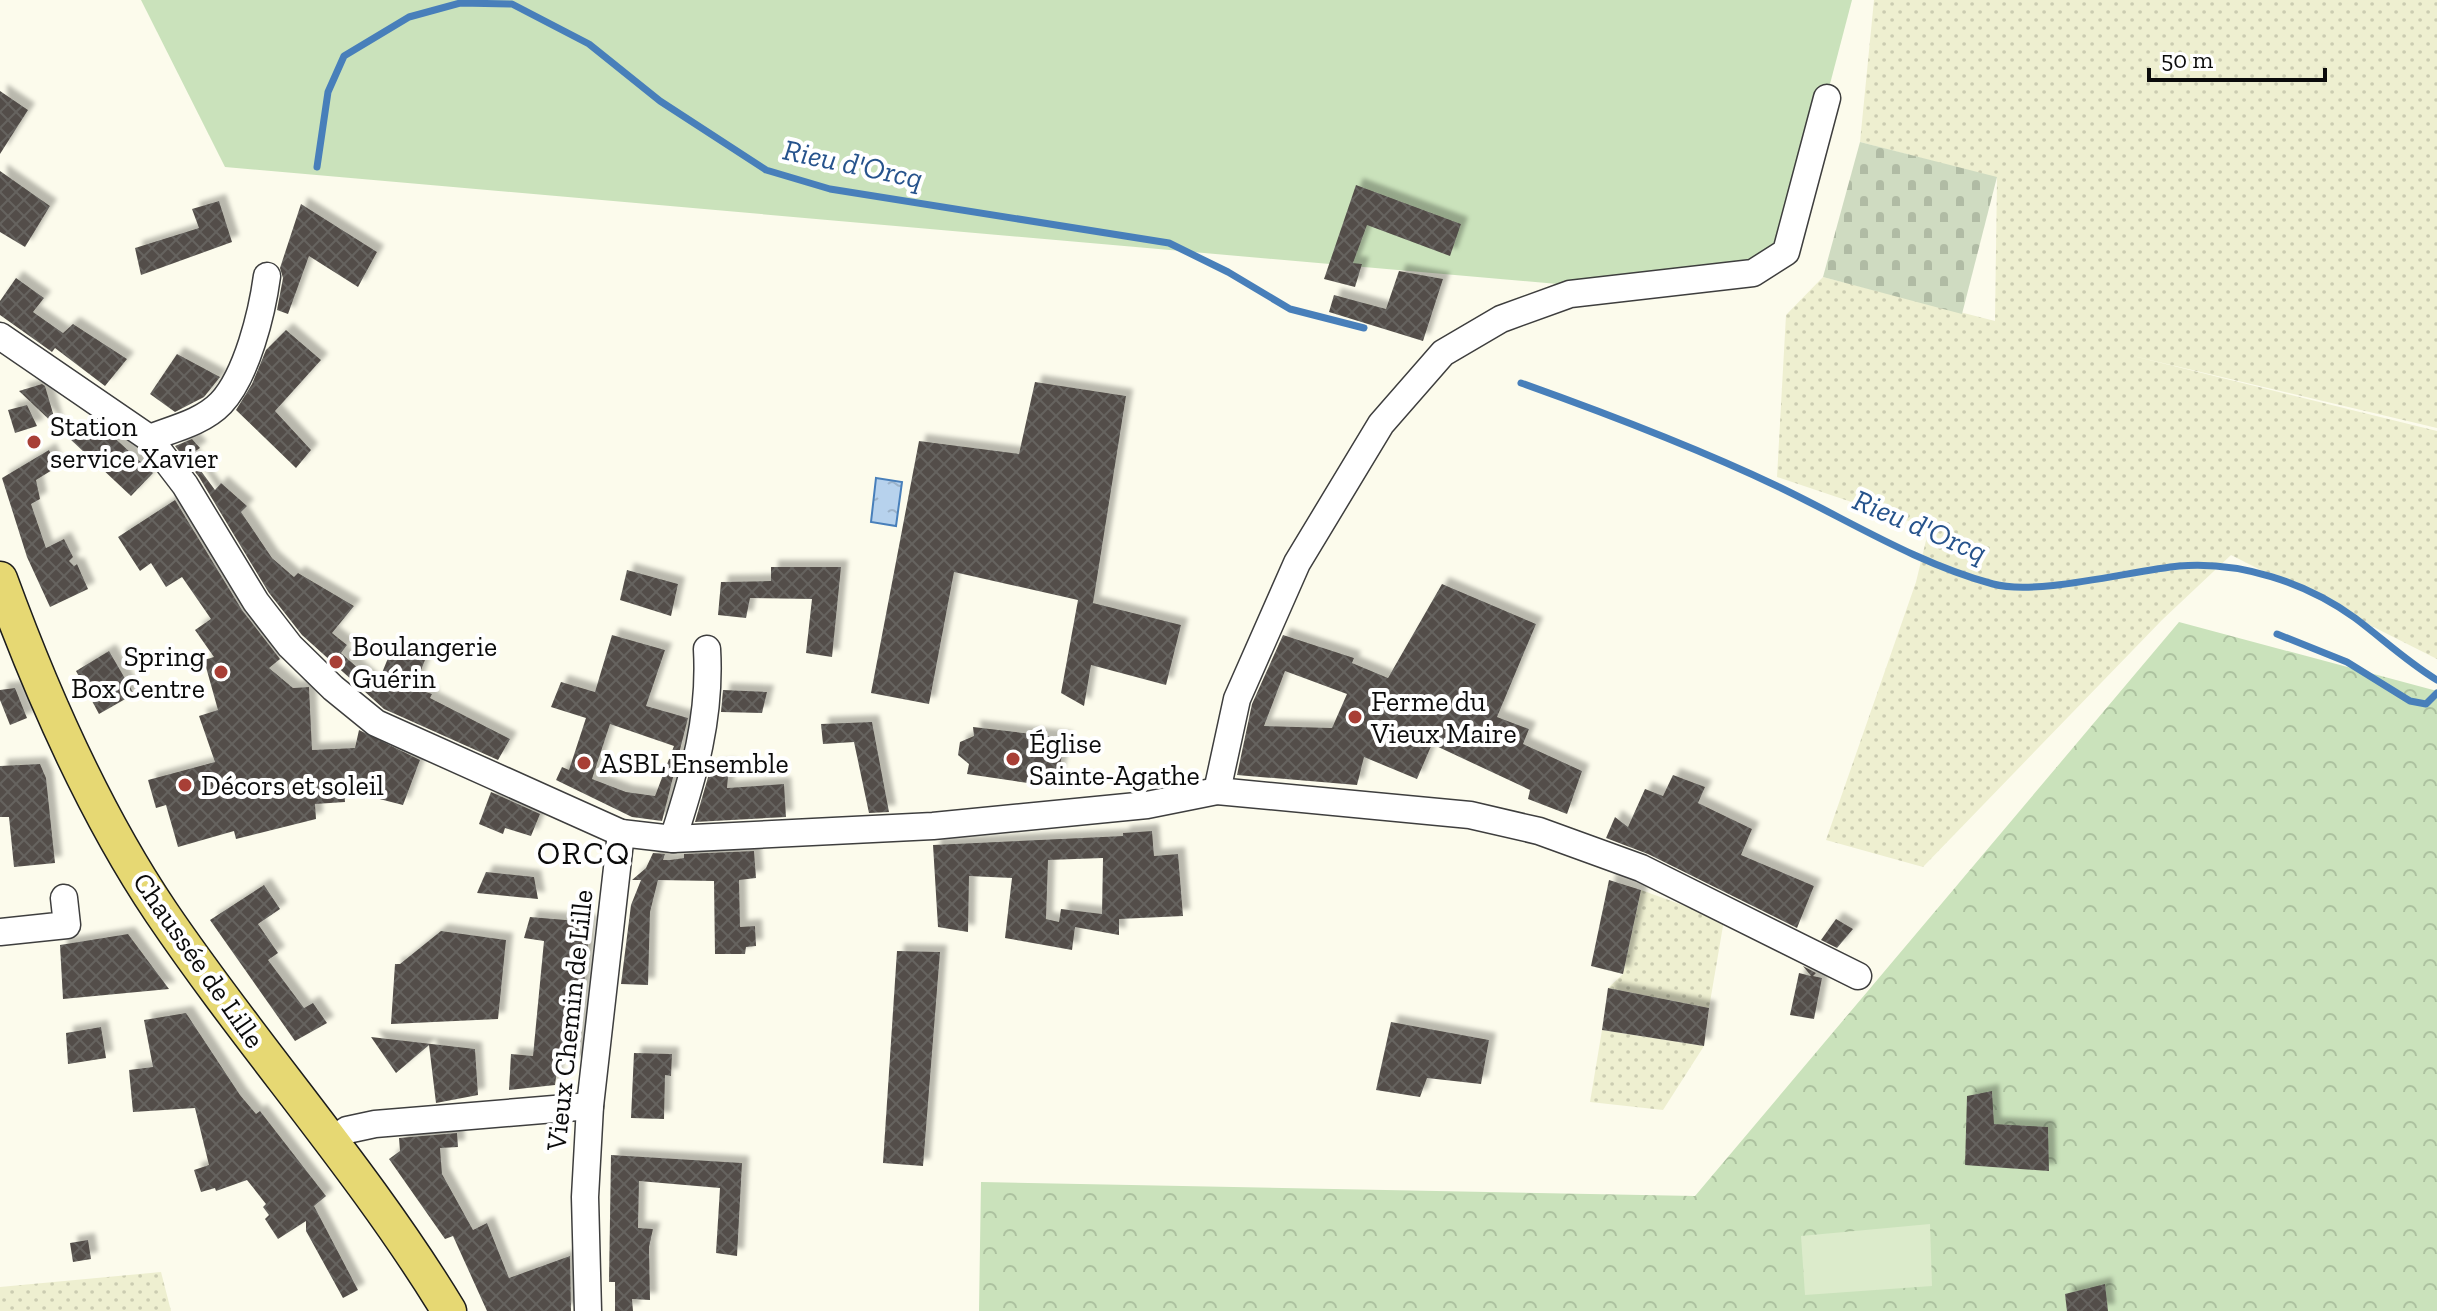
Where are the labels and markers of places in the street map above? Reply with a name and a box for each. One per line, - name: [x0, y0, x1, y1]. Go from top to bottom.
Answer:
- place label: Station service Xavier: [50, 410, 219, 475]
- marker: Station service Xavier: [25, 433, 43, 451]
- place label: Boulangerie Guérin: [352, 630, 497, 695]
- place label: Spring Box Centre: [71, 640, 205, 705]
- marker: Boulangerie Guérin: [327, 653, 345, 671]
- marker: Spring Box Centre: [212, 663, 230, 681]
- place label: Ferme du Vieux Maire: [1370, 685, 1517, 750]
- marker: Ferme du Vieux Maire: [1346, 708, 1364, 726]
- place label: Église Sainte-Agathe: [1029, 727, 1200, 792]
- place label: ASBL Ensemble: [600, 747, 789, 780]
- marker: Église Sainte-Agathe: [1004, 750, 1022, 768]
- marker: ASBL Ensemble: [575, 754, 593, 772]
- place label: Décors et soleil: [201, 769, 384, 802]
- marker: Décors et soleil: [176, 776, 194, 794]

